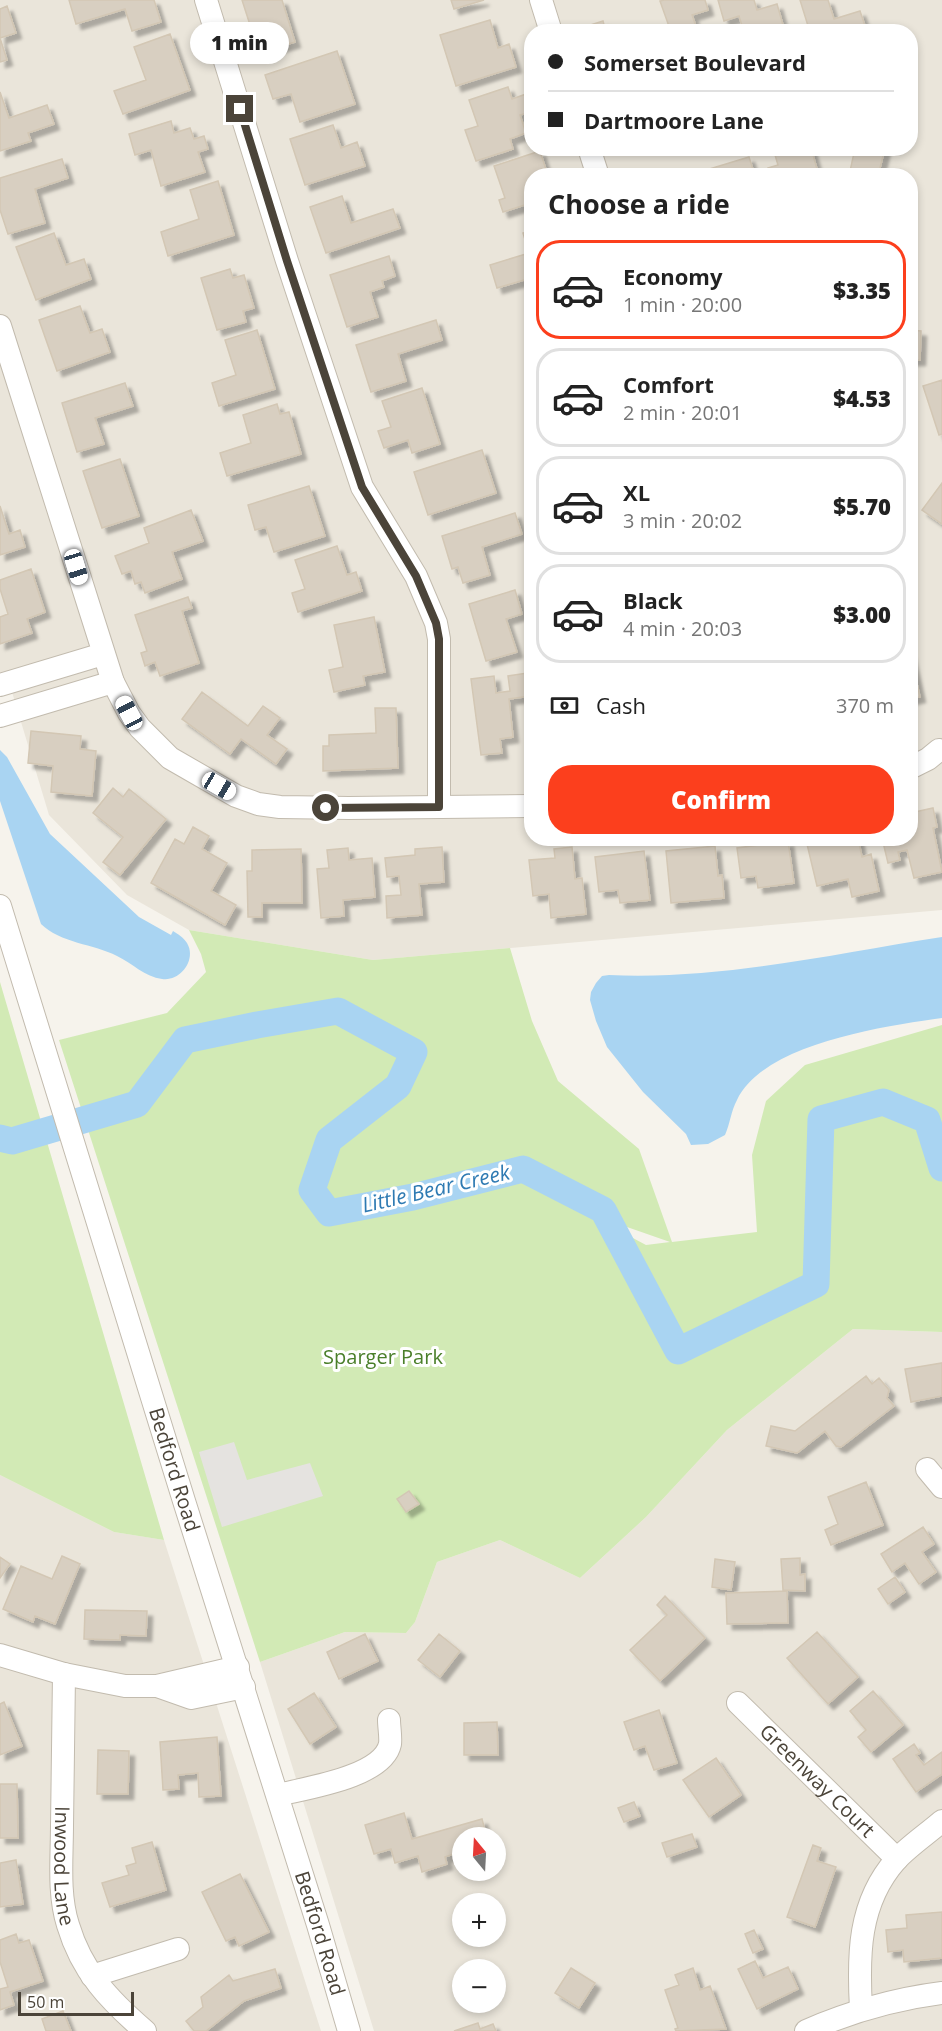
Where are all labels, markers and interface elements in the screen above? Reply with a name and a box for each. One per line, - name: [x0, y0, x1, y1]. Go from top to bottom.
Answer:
- callout: 1 min: [190, 22, 290, 64]
- text: 1 min: [211, 29, 268, 56]
- text: Somerset Boulevard: [584, 47, 806, 77]
- route end: [226, 95, 253, 122]
- text: Dartmoore Lane: [584, 105, 764, 135]
- text: Choose a ride: [548, 185, 730, 222]
- text: Economy: [623, 261, 722, 291]
- icon: car: [551, 263, 605, 317]
- text: $3.35: [833, 275, 891, 305]
- text: 1 min · 20:00: [623, 291, 742, 318]
- text: Comfort: [623, 369, 714, 399]
- icon: car: [551, 371, 605, 425]
- text: $4.53: [833, 383, 891, 413]
- text: 2 min · 20:01: [623, 399, 742, 426]
- text: XL: [623, 477, 650, 507]
- icon: car: [551, 479, 605, 533]
- text: $5.70: [833, 491, 891, 521]
- text: 3 min · 20:02: [623, 507, 742, 534]
- car: [62, 547, 90, 587]
- text: Black: [623, 585, 683, 615]
- icon: car: [551, 587, 605, 641]
- text: $3.00: [833, 599, 891, 629]
- text: 4 min · 20:03: [623, 615, 742, 642]
- icon: cash: [548, 689, 581, 722]
- text: Cash: [596, 690, 646, 720]
- text: 370 m: [836, 692, 894, 719]
- car: [113, 693, 145, 733]
- button: Confirm: [548, 765, 894, 834]
- car: [199, 769, 239, 803]
- route start: [312, 794, 339, 821]
- water label: Little Bear Creek: [359, 1157, 513, 1219]
- park label: Sparger Park: [323, 1343, 443, 1370]
- street label: Bedford Road: [143, 1404, 207, 1535]
- street label: Greenway Court: [754, 1718, 881, 1843]
- street label: Inwood Lane: [48, 1806, 81, 1929]
- north arrow: [452, 1827, 506, 1881]
- map controls: [452, 1827, 506, 2013]
- street label: Bedford Road: [289, 1868, 352, 1999]
- button: +: [452, 1893, 506, 1947]
- button: −: [452, 1959, 506, 2013]
- scale bar: [18, 1989, 134, 2016]
- text: 50 m: [27, 1991, 64, 2013]

